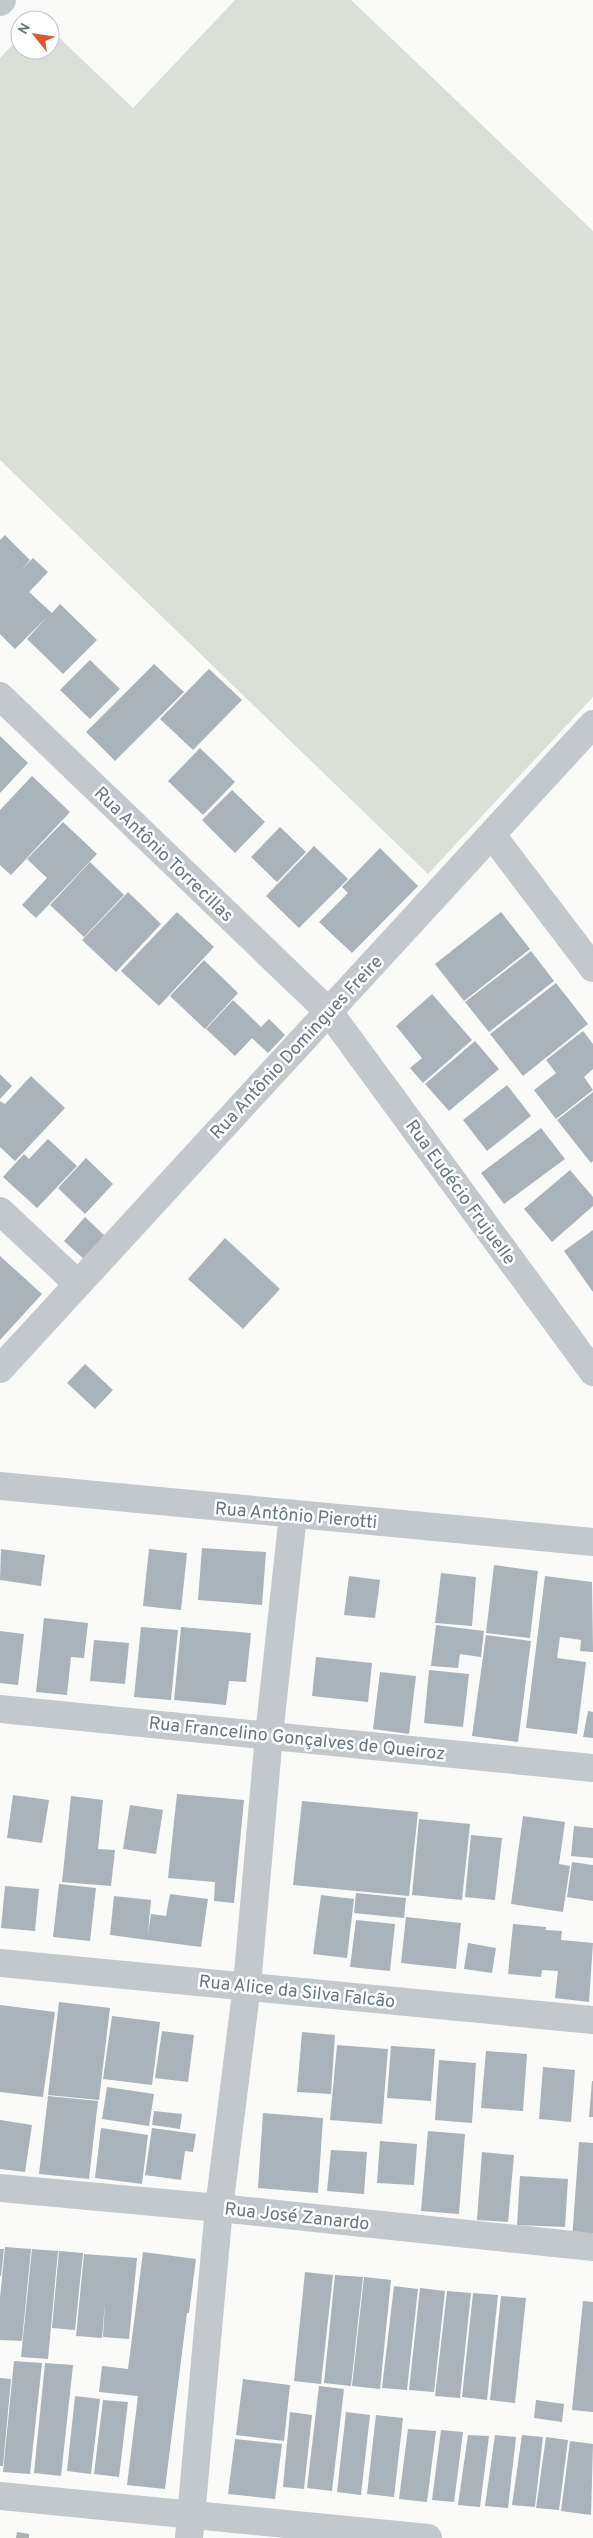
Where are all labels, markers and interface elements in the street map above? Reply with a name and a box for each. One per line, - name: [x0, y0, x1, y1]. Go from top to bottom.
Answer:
- north arrow: [10, 10, 60, 60]
- text: N: [15, 21, 35, 38]
- street label: Rua Antônio Torrecillas: [88, 782, 238, 928]
- street label: Rua Antônio Domingues Freire: [206, 951, 388, 1145]
- street label: Rua Eudécio Frujuelle: [399, 1116, 520, 1270]
- street label: Rua Antônio Pierotti: [214, 1498, 378, 1535]
- street label: Rua Francelino Gonçalves de Queiroz: [147, 1712, 446, 1767]
- street label: Rua Alice da Silva Falcão: [198, 1971, 396, 2014]
- street label: Rua José Zanardo: [223, 2198, 370, 2237]

